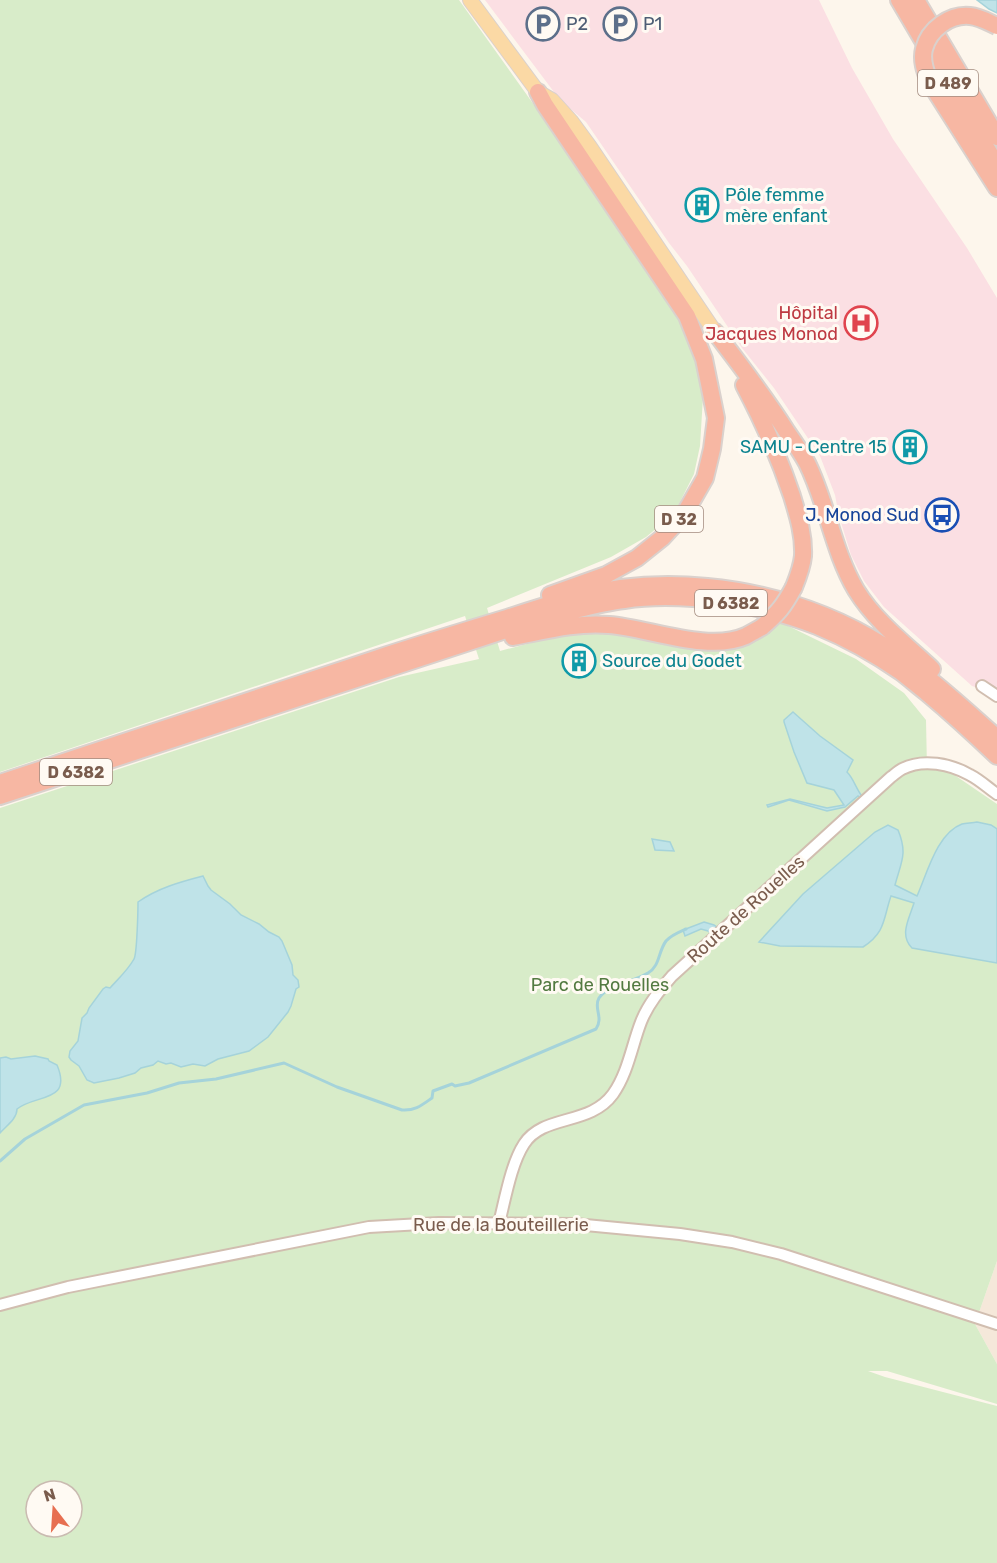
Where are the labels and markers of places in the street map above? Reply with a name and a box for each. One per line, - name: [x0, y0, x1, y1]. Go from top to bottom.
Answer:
- parking icon: P2: [525, 6, 561, 42]
- parking icon: P1: [602, 6, 638, 42]
- place label: P2: [566, 13, 588, 35]
- place label: P1: [643, 13, 662, 35]
- place label: Pôle femme mère enfant: [725, 184, 828, 227]
- building icon: Pôle femme mère enfant: [684, 187, 720, 223]
- place label: Hôpital Jacques Monod: [705, 302, 838, 345]
- hospital icon: Hôpital Jacques Monod: [843, 305, 879, 341]
- building icon: SAMU - Centre 15: [892, 429, 928, 465]
- place label: SAMU - Centre 15: [740, 436, 887, 458]
- bus stop icon: J. Monod Sud: [924, 497, 960, 533]
- place label: J. Monod Sud: [805, 504, 919, 526]
- building icon: Source du Godet: [561, 643, 597, 679]
- place label: Source du Godet: [602, 650, 742, 672]

